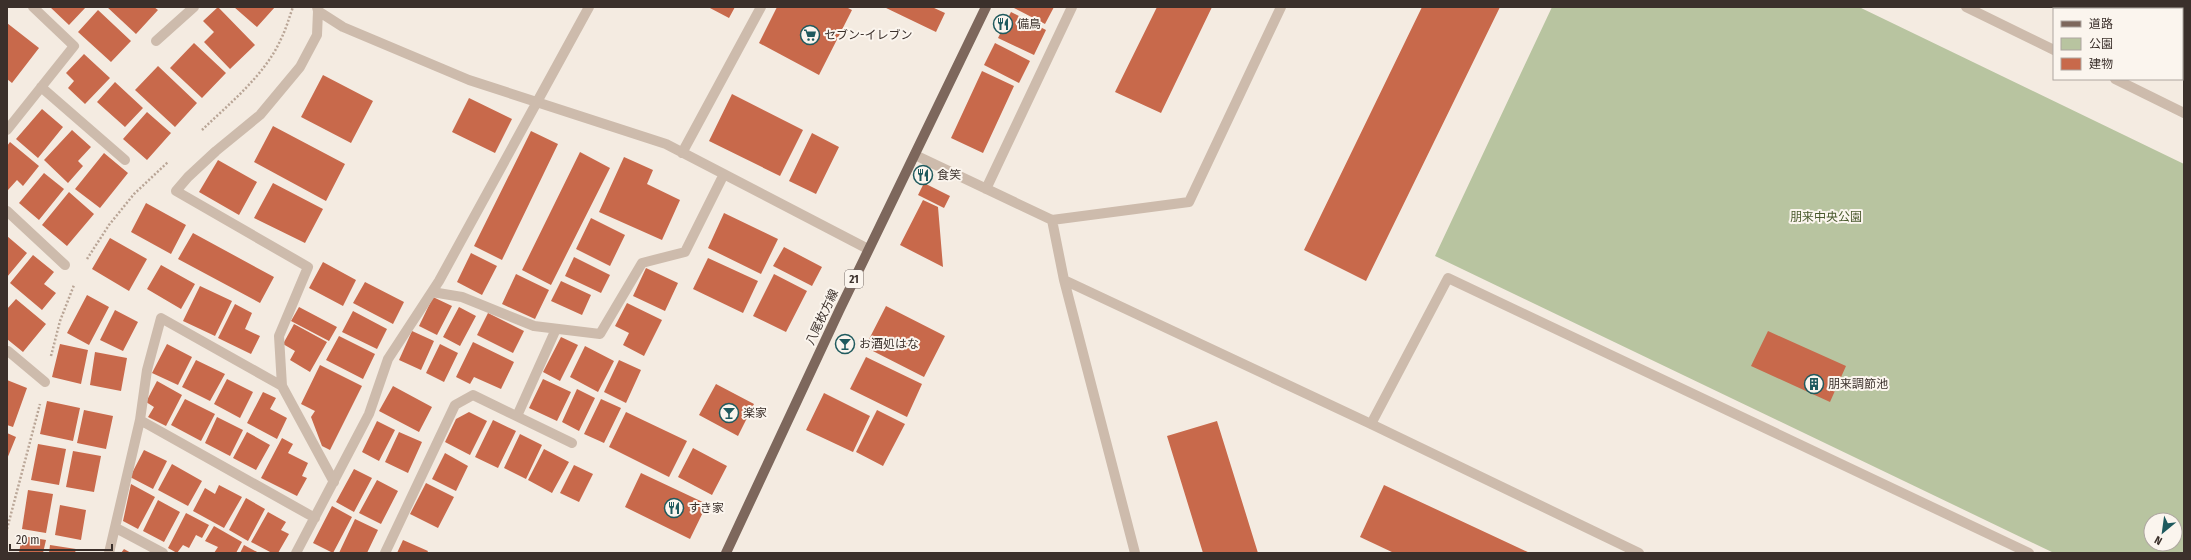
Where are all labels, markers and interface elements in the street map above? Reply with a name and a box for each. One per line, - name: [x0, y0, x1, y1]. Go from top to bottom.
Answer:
- legend: [2053, 8, 2183, 80]
- restaurant icon: 備鳥: [992, 13, 1014, 35]
- place label: 備鳥: [1017, 17, 1041, 31]
- text: 道路: [2089, 17, 2113, 31]
- supermarket icon: セブン-イレブン: [799, 24, 821, 46]
- place label: セブン-イレブン: [824, 28, 912, 42]
- text: 公園: [2089, 37, 2113, 51]
- text: 建物: [2089, 57, 2113, 71]
- restaurant icon: 食笑: [912, 164, 934, 186]
- place label: 食笑: [937, 168, 961, 182]
- park label: 朋来中央公園: [1790, 210, 1862, 224]
- road number: 21: [845, 270, 863, 288]
- street label: 八尾枚方線: [803, 287, 841, 347]
- bar icon: お酒処はな: [834, 333, 856, 355]
- place label: お酒処はな: [859, 337, 919, 351]
- building icon: 朋来調節池: [1803, 373, 1825, 395]
- place label: 朋来調節池: [1828, 377, 1888, 391]
- bar icon: 楽家: [718, 402, 740, 424]
- place label: 楽家: [743, 406, 767, 420]
- restaurant icon: すき家: [663, 497, 685, 519]
- place label: すき家: [688, 501, 724, 515]
- north arrow: [2143, 512, 2183, 552]
- scale bar: [10, 526, 112, 552]
- text: 20 m: [16, 533, 40, 547]
- text: N: [2152, 533, 2164, 548]

